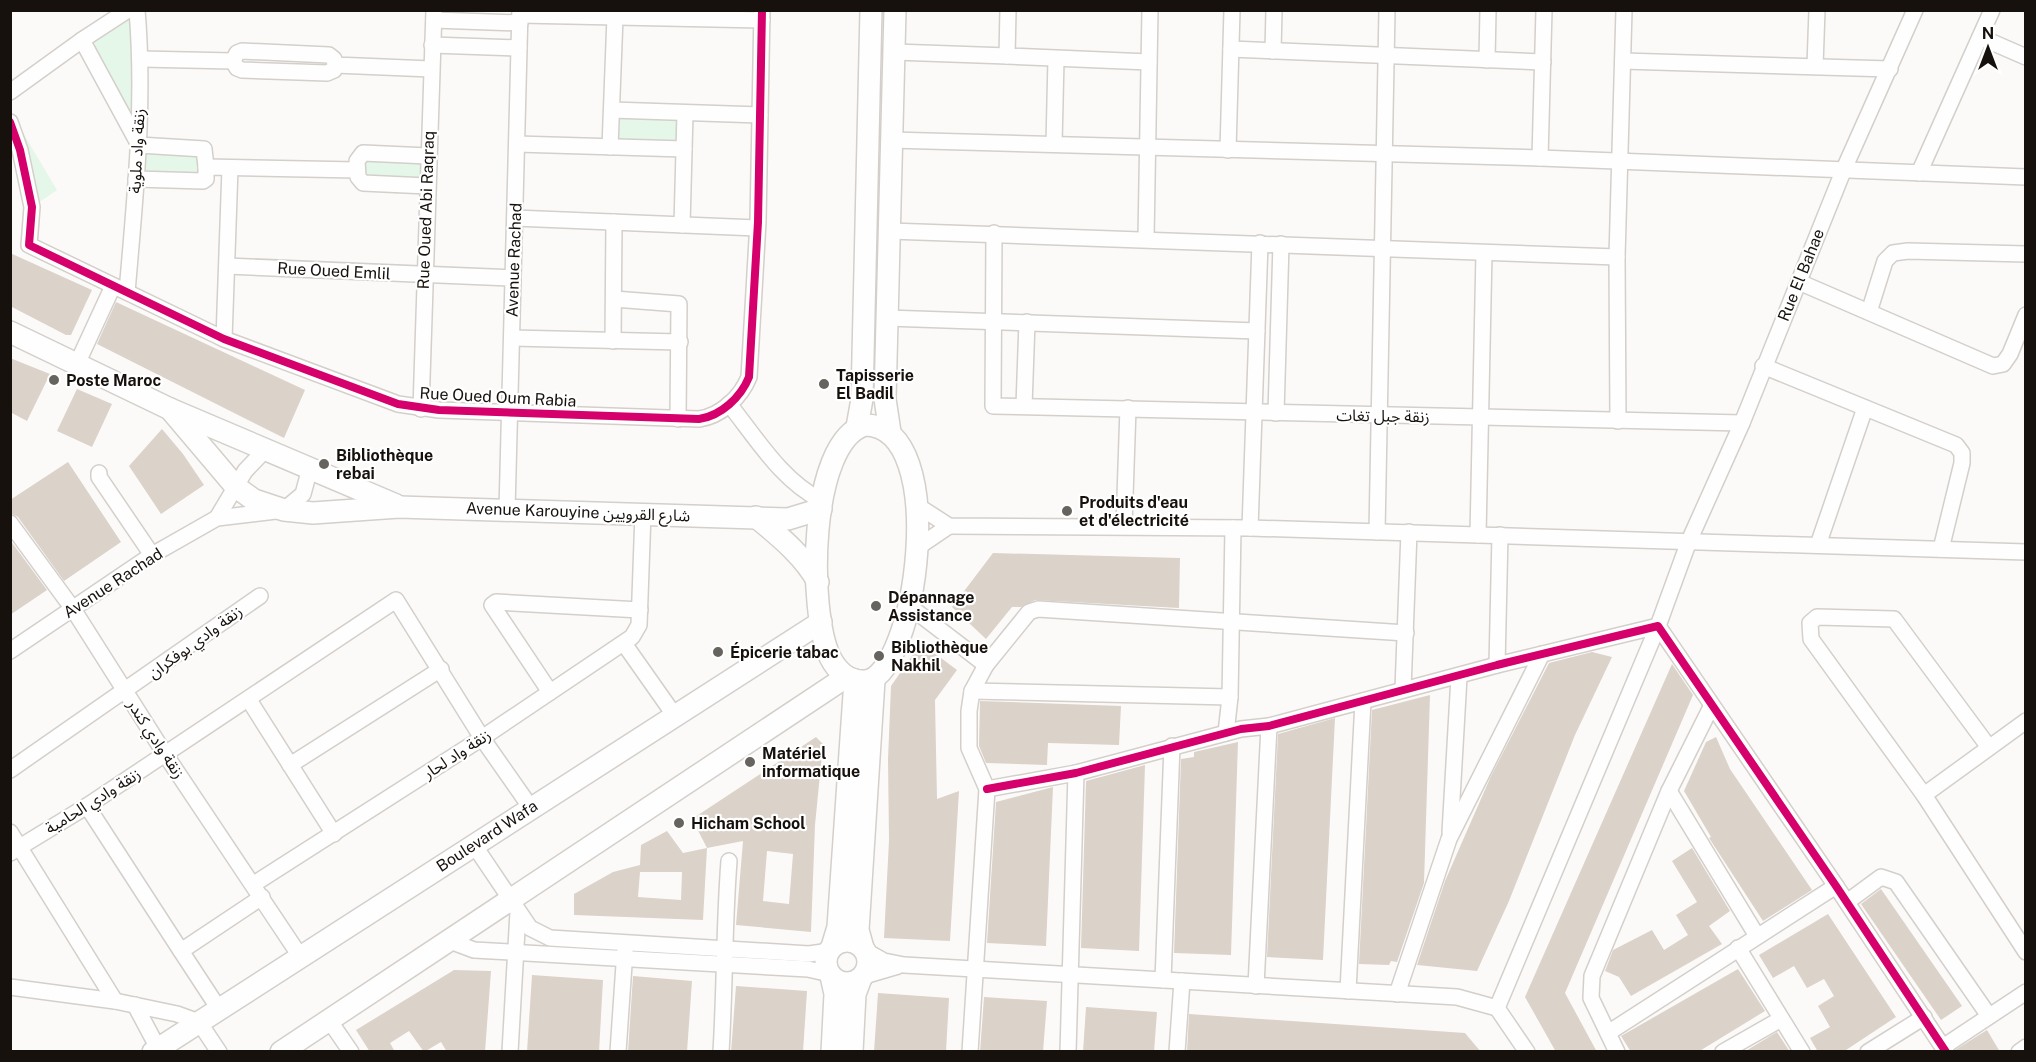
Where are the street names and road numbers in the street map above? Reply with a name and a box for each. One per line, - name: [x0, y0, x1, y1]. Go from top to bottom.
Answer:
- street label: زنقة واد ملوية: [125, 108, 149, 194]
- street label: Rue Oued Abi Raqraq: [414, 130, 438, 290]
- street label: Avenue Rachad: [503, 202, 525, 318]
- street label: Rue El Bahae: [1774, 226, 1828, 324]
- street label: Rue Oued Emlil: [277, 259, 391, 283]
- street label: Rue Oued Oum Rabia: [419, 383, 577, 411]
- street label: زنقة جبل تغات: [1336, 406, 1430, 426]
- street label: Avenue Karouyine شارع القرويين: [465, 499, 690, 528]
- street label: Avenue Rachad: [60, 544, 166, 622]
- street label: زنقة وادي بوفكران: [144, 601, 247, 685]
- street label: زنقة وادي كندر: [121, 695, 189, 784]
- street label: زنقة واد لحار: [419, 725, 494, 783]
- street label: زنقة وادي الحامية: [42, 764, 146, 840]
- street label: Boulevard Wafa: [433, 796, 541, 876]

